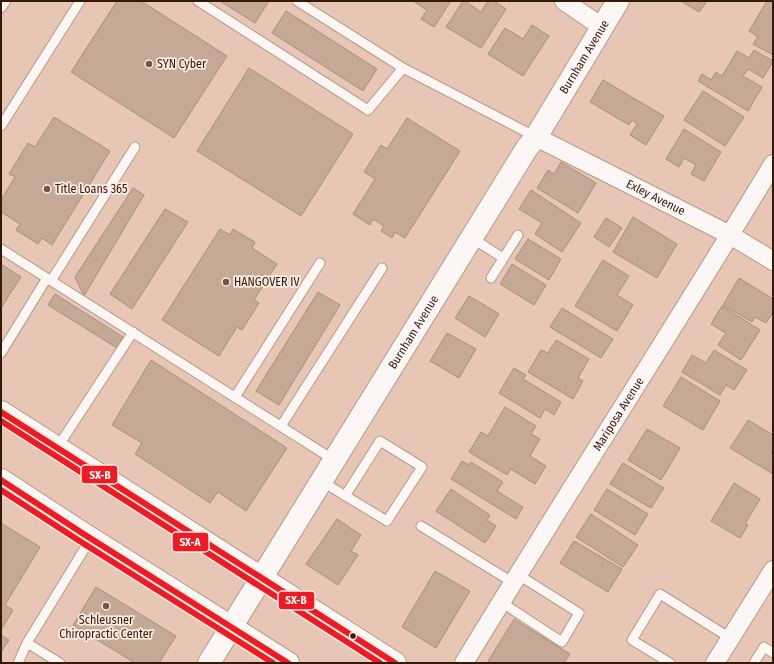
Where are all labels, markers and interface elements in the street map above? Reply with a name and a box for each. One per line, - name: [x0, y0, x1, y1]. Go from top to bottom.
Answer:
- street label: Burnham Avenue: [557, 17, 612, 96]
- place label: SYN Cyber: [157, 57, 207, 71]
- marker: SYN Cyber: [144, 59, 154, 69]
- street label: Exley Avenue: [624, 177, 687, 218]
- place label: Title Loans 365: [55, 182, 128, 196]
- marker: Title Loans 365: [42, 184, 52, 194]
- place label: HANGOVER IV: [234, 275, 300, 289]
- marker: HANGOVER IV: [221, 277, 231, 287]
- street label: Burnham Avenue: [385, 293, 441, 371]
- street label: Mariposa Avenue: [590, 375, 647, 453]
- line badge: SX-B: [81, 465, 118, 484]
- text: SX-B: [89, 469, 111, 482]
- line badge: SX-A: [172, 532, 209, 552]
- text: SX-A: [179, 536, 202, 549]
- line badge: SX-B: [278, 591, 315, 610]
- text: SX-B: [285, 594, 307, 607]
- marker: Schleusner Chiropractic Center: [101, 601, 111, 611]
- place label: Schleusner Chiropractic Center: [59, 613, 154, 641]
- unlabelled marker: [348, 631, 358, 641]

